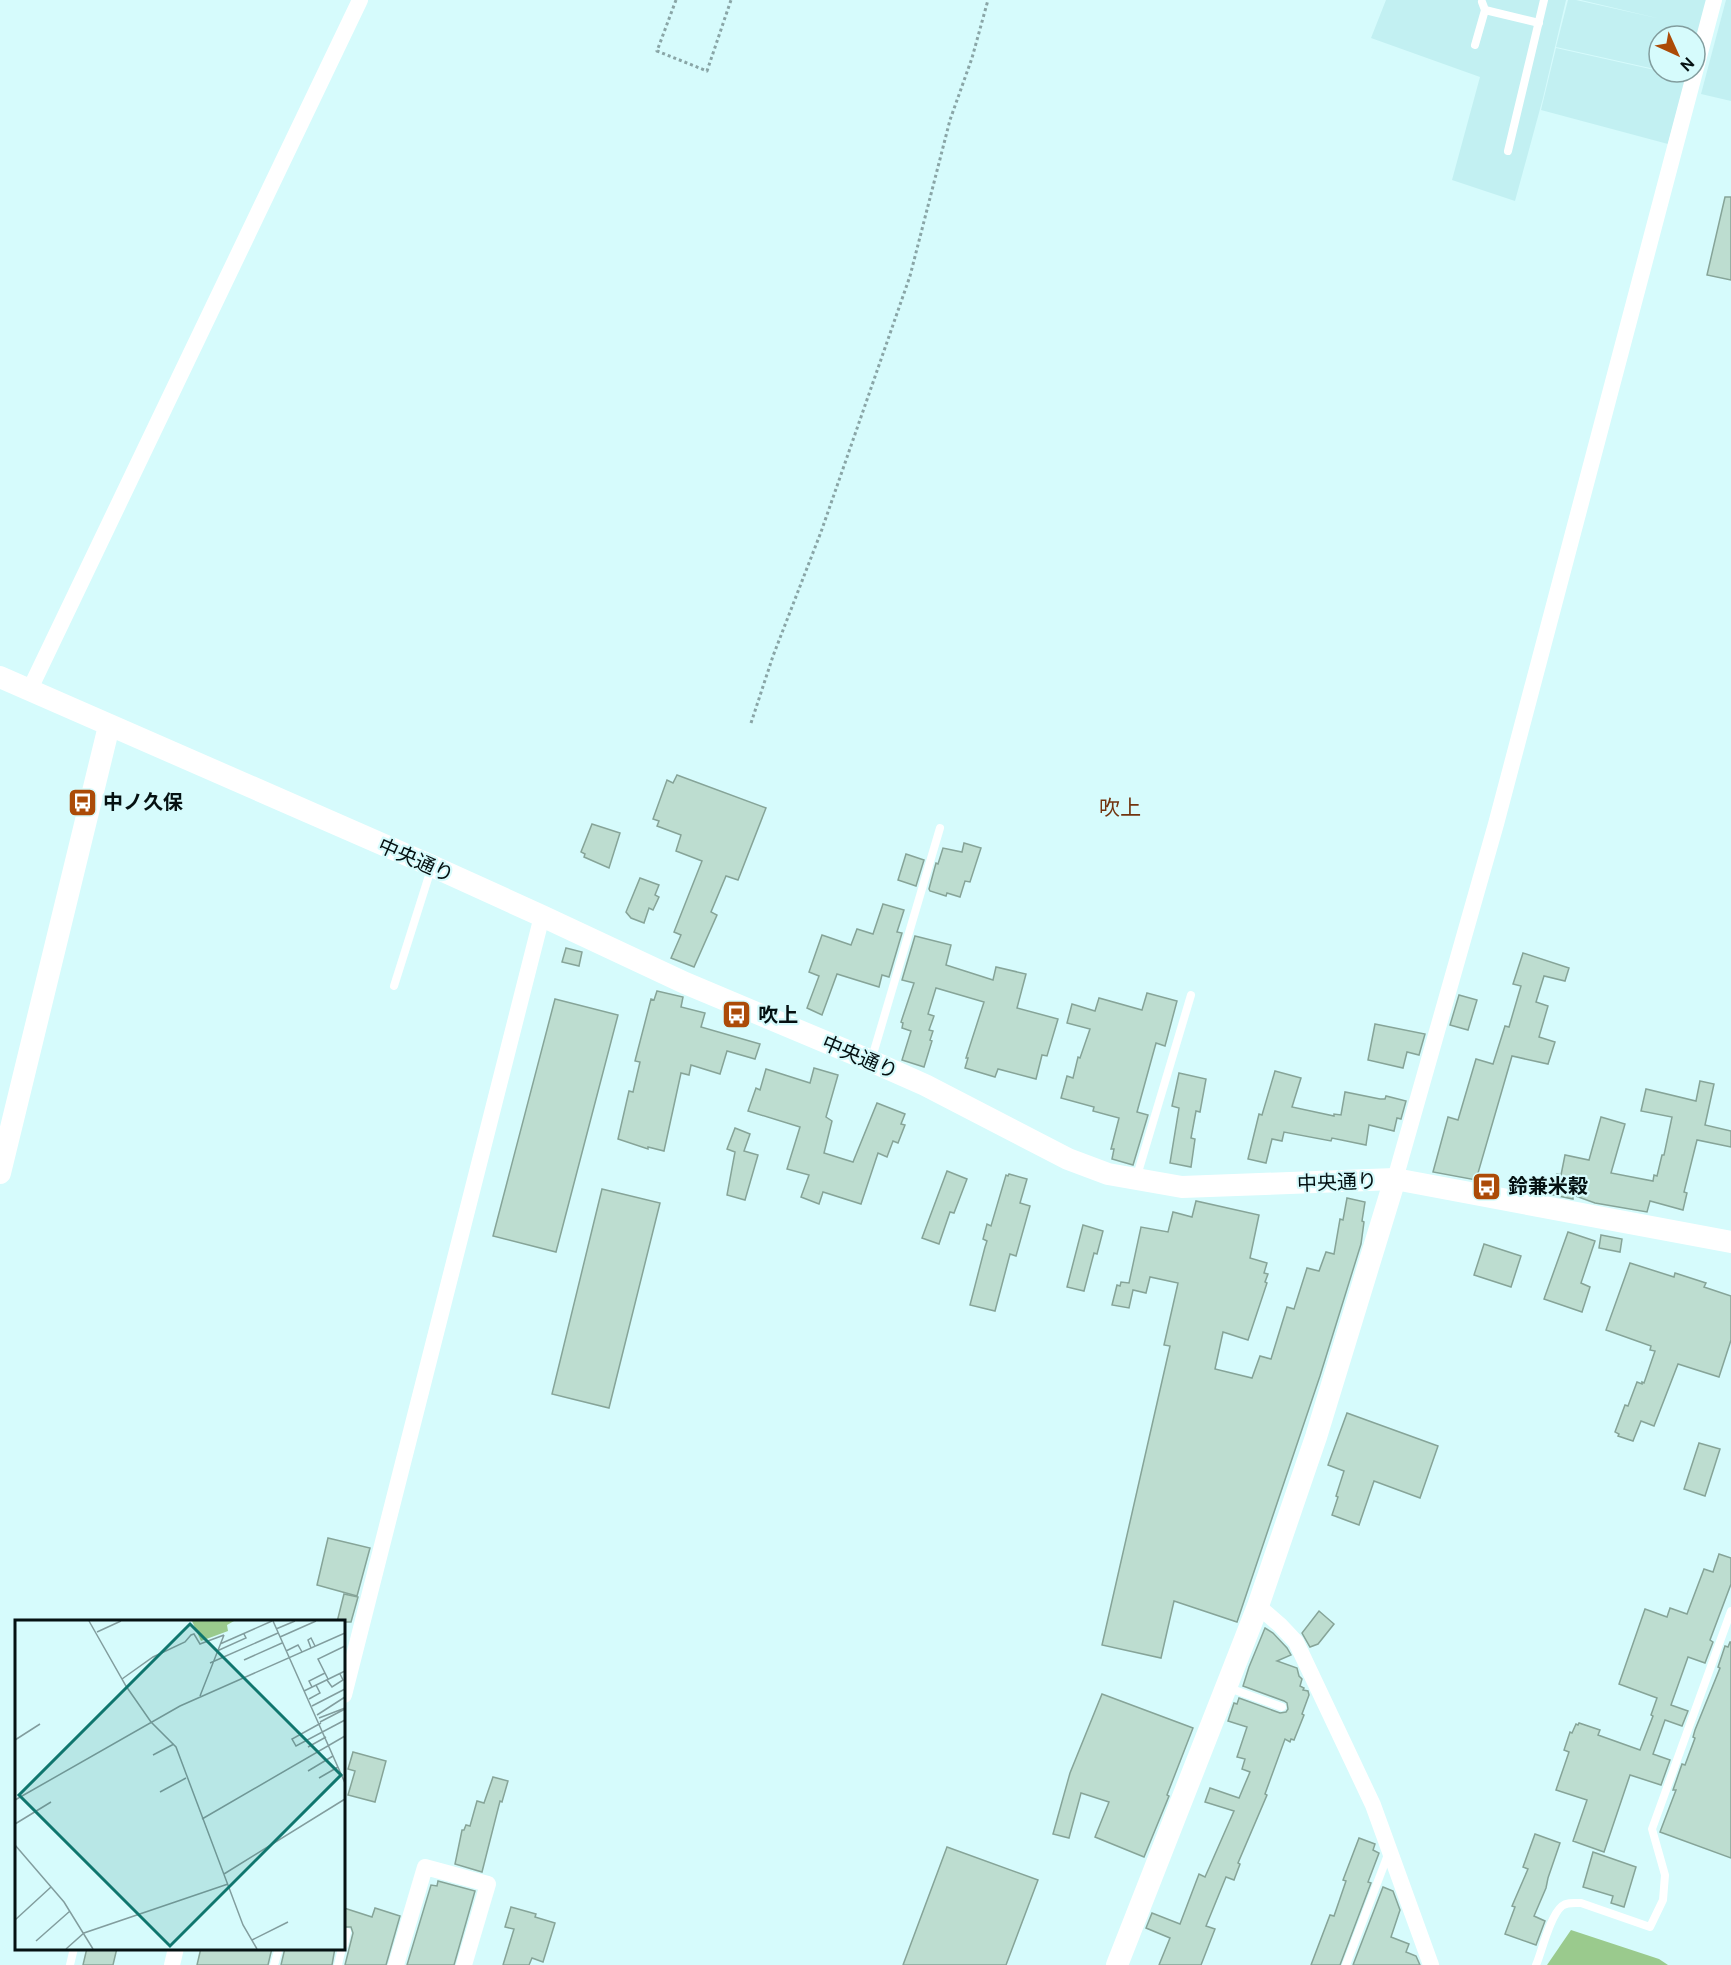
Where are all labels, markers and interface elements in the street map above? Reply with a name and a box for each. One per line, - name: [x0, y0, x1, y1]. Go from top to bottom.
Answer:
- north arrow: [1647, 24, 1707, 84]
- text: N: [1676, 53, 1699, 76]
- bus stop icon: 中ノ久保: [66, 786, 98, 818]
- place label: 中ノ久保: [103, 789, 183, 815]
- district label: 吹上: [1099, 794, 1141, 822]
- street label: 中央通り: [374, 832, 458, 888]
- bus stop icon: 吹上: [721, 999, 753, 1031]
- place label: 吹上: [758, 1002, 798, 1028]
- street label: 中央通り: [818, 1029, 902, 1085]
- street label: 中央通り: [1297, 1168, 1377, 1196]
- bus stop icon: 鈴兼米穀: [1471, 1170, 1503, 1202]
- place label: 鈴兼米穀: [1508, 1173, 1588, 1199]
- inset map: [15, 1620, 345, 1950]

